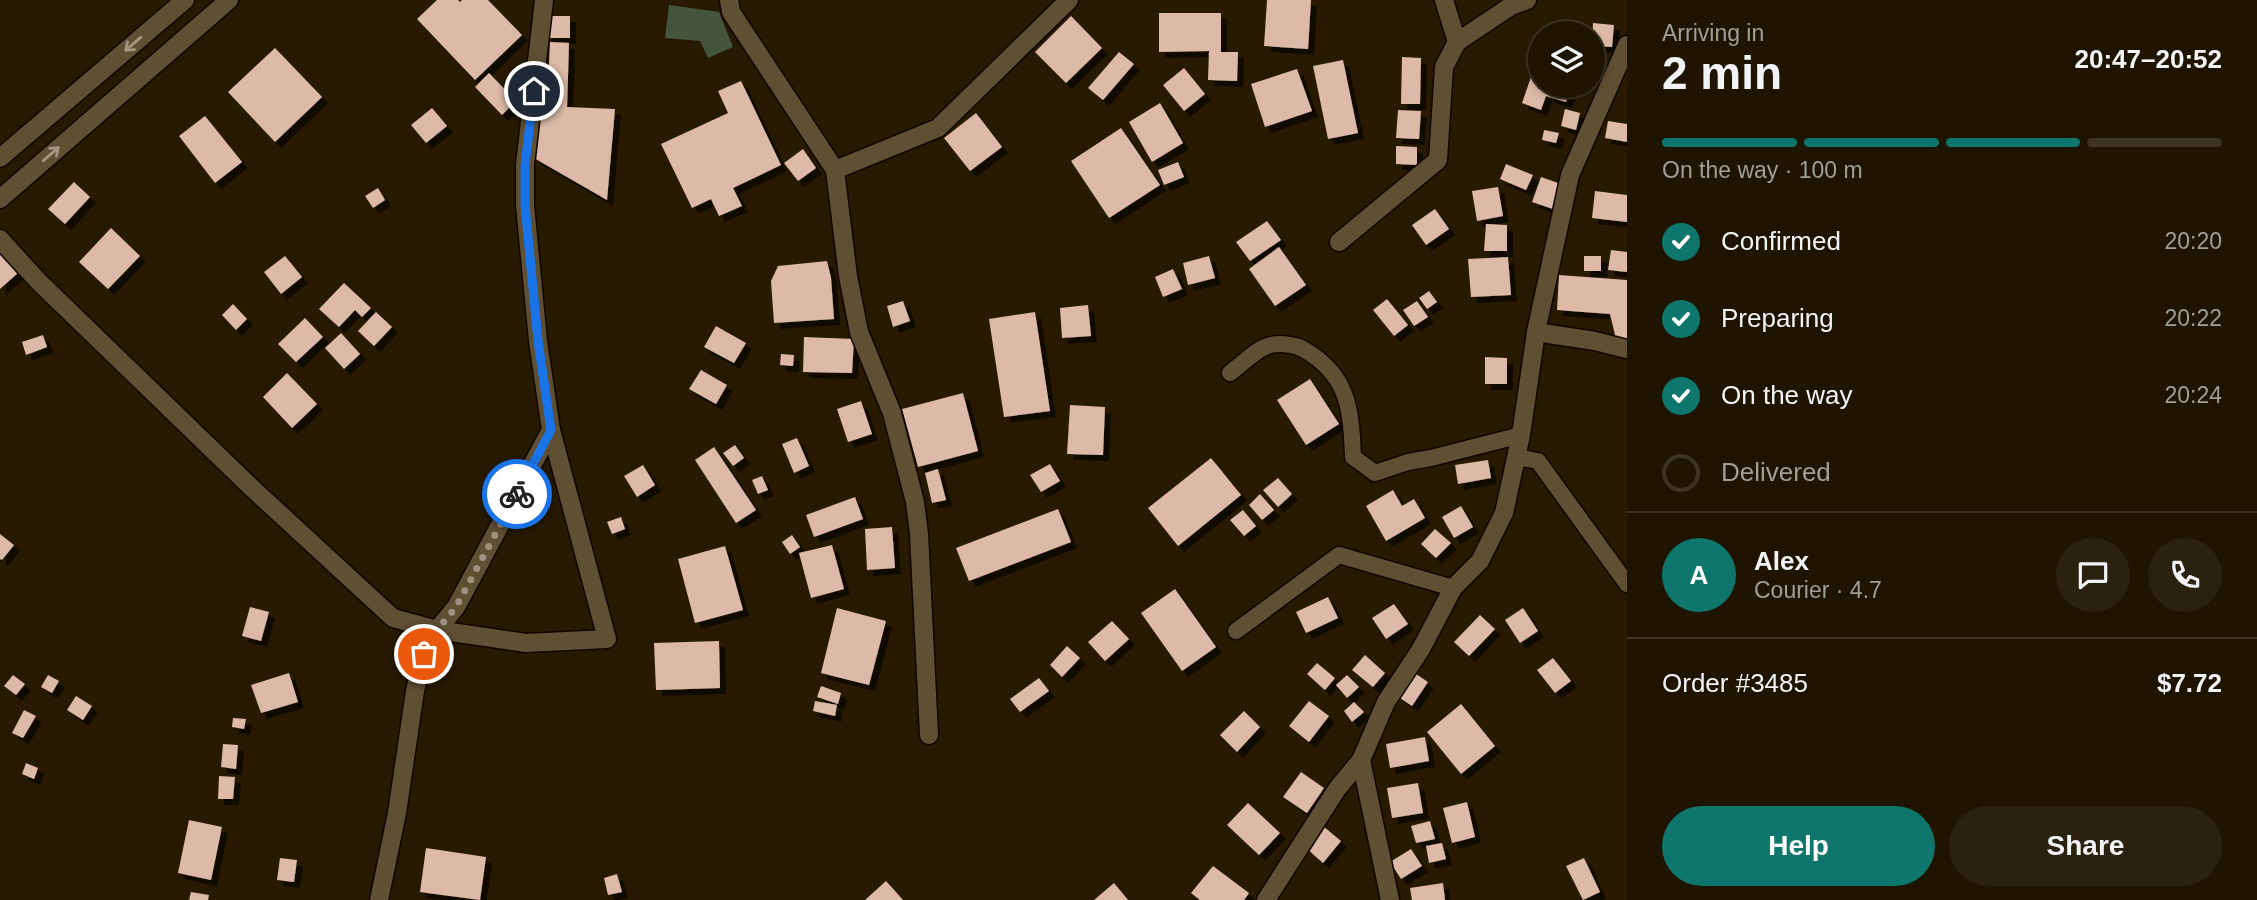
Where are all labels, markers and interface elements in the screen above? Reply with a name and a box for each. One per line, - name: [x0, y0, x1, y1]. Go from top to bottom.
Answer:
- text: Arriving in: [1662, 20, 1764, 46]
- map controls: [1528, 21, 1605, 98]
- button: layers: [1528, 21, 1605, 98]
- one-way arrow: [124, 36, 142, 52]
- text: 20:47–20:52: [2075, 44, 2222, 74]
- text: 2 min: [1662, 47, 1782, 99]
- pin: [504, 61, 564, 121]
- icon: home: [515, 72, 553, 110]
- one-way arrow: [42, 146, 60, 162]
- text: On the way · 100 m: [1662, 157, 1863, 183]
- icon: check: [1662, 223, 1700, 261]
- text: Confirmed: [1721, 226, 1841, 256]
- text: 20:20: [2164, 228, 2222, 254]
- icon: check: [1662, 300, 1700, 338]
- text: Preparing: [1721, 303, 1834, 333]
- text: 20:22: [2164, 305, 2222, 331]
- icon: check: [1662, 377, 1700, 415]
- text: On the way: [1721, 380, 1853, 410]
- text: 20:24: [2164, 382, 2222, 408]
- text: Delivered: [1721, 457, 1831, 487]
- courier: [482, 459, 552, 529]
- icon: bike: [498, 475, 536, 513]
- button: chat: [2056, 538, 2130, 612]
- button: phone: [2148, 538, 2222, 612]
- text: Alex: [1754, 546, 1809, 576]
- text: A: [1690, 560, 1708, 590]
- text: Courier · 4.7: [1754, 577, 1882, 603]
- pin: [394, 624, 454, 684]
- icon: bag: [405, 635, 443, 673]
- text: Order #3485: [1662, 668, 1808, 698]
- text: $7.72: [2157, 668, 2222, 698]
- button: Help: [1662, 806, 1935, 886]
- button: Share: [1949, 806, 2222, 886]

